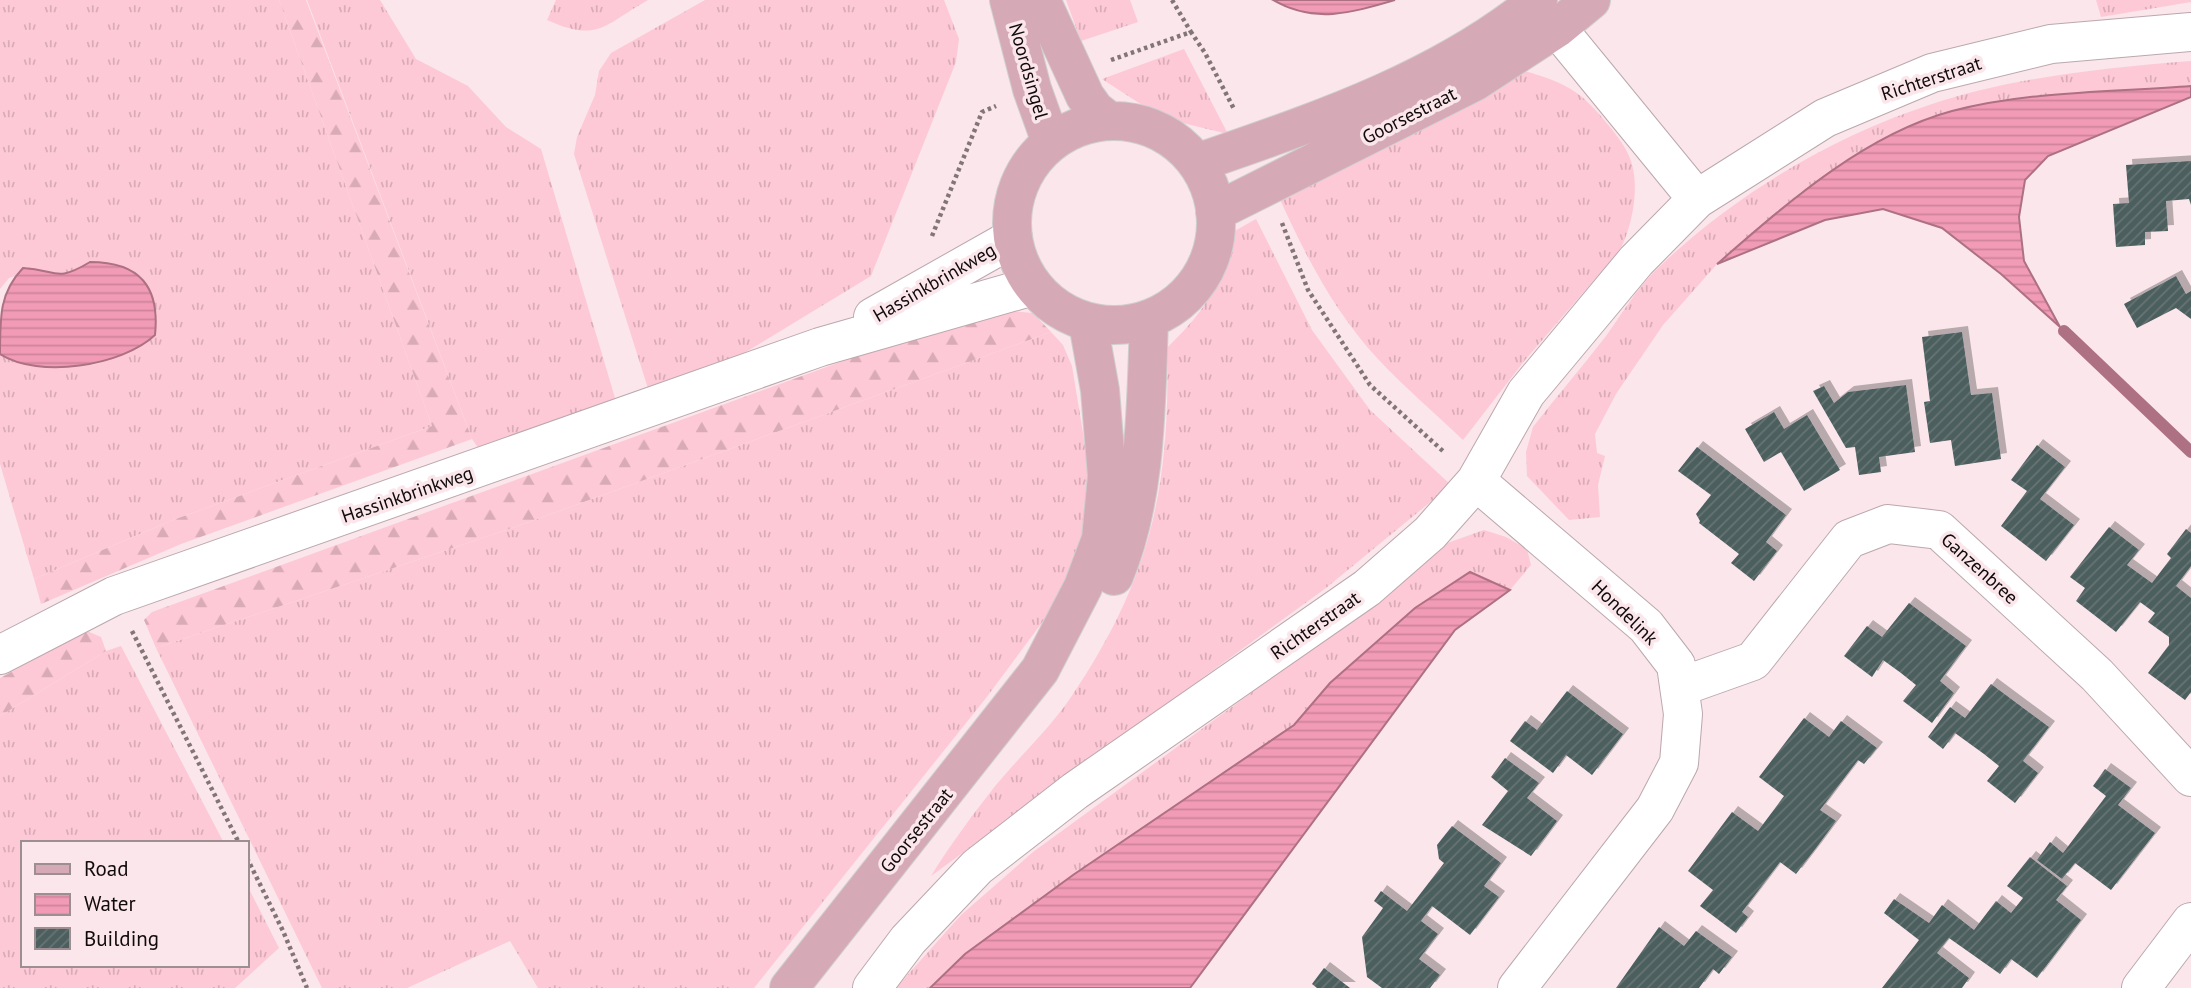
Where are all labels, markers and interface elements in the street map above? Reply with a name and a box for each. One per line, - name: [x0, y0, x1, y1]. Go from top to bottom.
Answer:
- street label: Noordsingel: [1004, 20, 1054, 122]
- street label: Richterstraat: [1878, 50, 1985, 105]
- street label: Goorsestraat: [1358, 81, 1461, 149]
- street label: Hassinkbrinkweg: [868, 237, 1000, 327]
- street label: Hassinkbrinkweg: [338, 460, 476, 528]
- street label: Ganzenbree: [1936, 527, 2024, 609]
- street label: Hondelink: [1587, 574, 1663, 650]
- street label: Richterstraat: [1266, 585, 1365, 665]
- street label: Goorsestraat: [874, 782, 958, 877]
- legend: [21, 841, 248, 967]
- text: Road: [84, 855, 128, 882]
- text: Water: [84, 890, 136, 917]
- text: Building: [84, 925, 159, 952]

